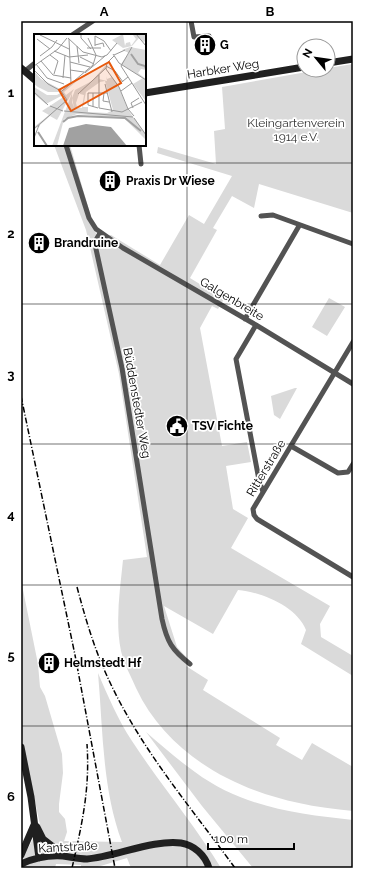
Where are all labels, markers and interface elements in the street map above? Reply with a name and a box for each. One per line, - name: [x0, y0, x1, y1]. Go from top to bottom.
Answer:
- text: A: [100, 4, 109, 19]
- text: B: [266, 4, 275, 19]
- building icon: G: [192, 32, 218, 58]
- inset map: [34, 34, 146, 146]
- place label: G: [220, 38, 229, 52]
- north arrow: [296, 38, 336, 78]
- text: N: [300, 47, 315, 60]
- street label: Harbker Weg: [186, 56, 260, 82]
- text: 1: [8, 85, 15, 100]
- park label: Kleingartenverein 1914 e.V.: [247, 116, 345, 144]
- building icon: Praxis Dr Wiese: [97, 168, 123, 194]
- place label: Praxis Dr Wiese: [126, 174, 215, 188]
- text: 2: [7, 226, 15, 241]
- building icon: Brandruine: [26, 230, 52, 256]
- place label: Brandruine: [54, 236, 118, 250]
- street label: Galgenbreite: [198, 274, 266, 324]
- street label: Büddenstedter Weg: [120, 347, 154, 459]
- text: 3: [7, 367, 15, 382]
- public building icon: TSV Fichte: [164, 413, 190, 439]
- place label: TSV Fichte: [192, 419, 253, 433]
- street label: Ritterstraße: [244, 437, 288, 499]
- text: 4: [7, 507, 15, 522]
- text: 5: [7, 648, 15, 663]
- building icon: Helmstedt Hf: [36, 650, 62, 676]
- place label: Helmstedt Hf: [64, 656, 142, 670]
- text: 6: [7, 789, 15, 804]
- scale bar: [208, 825, 294, 851]
- text: 100 m: [214, 832, 248, 846]
- street label: Kantstraße: [38, 838, 98, 856]

